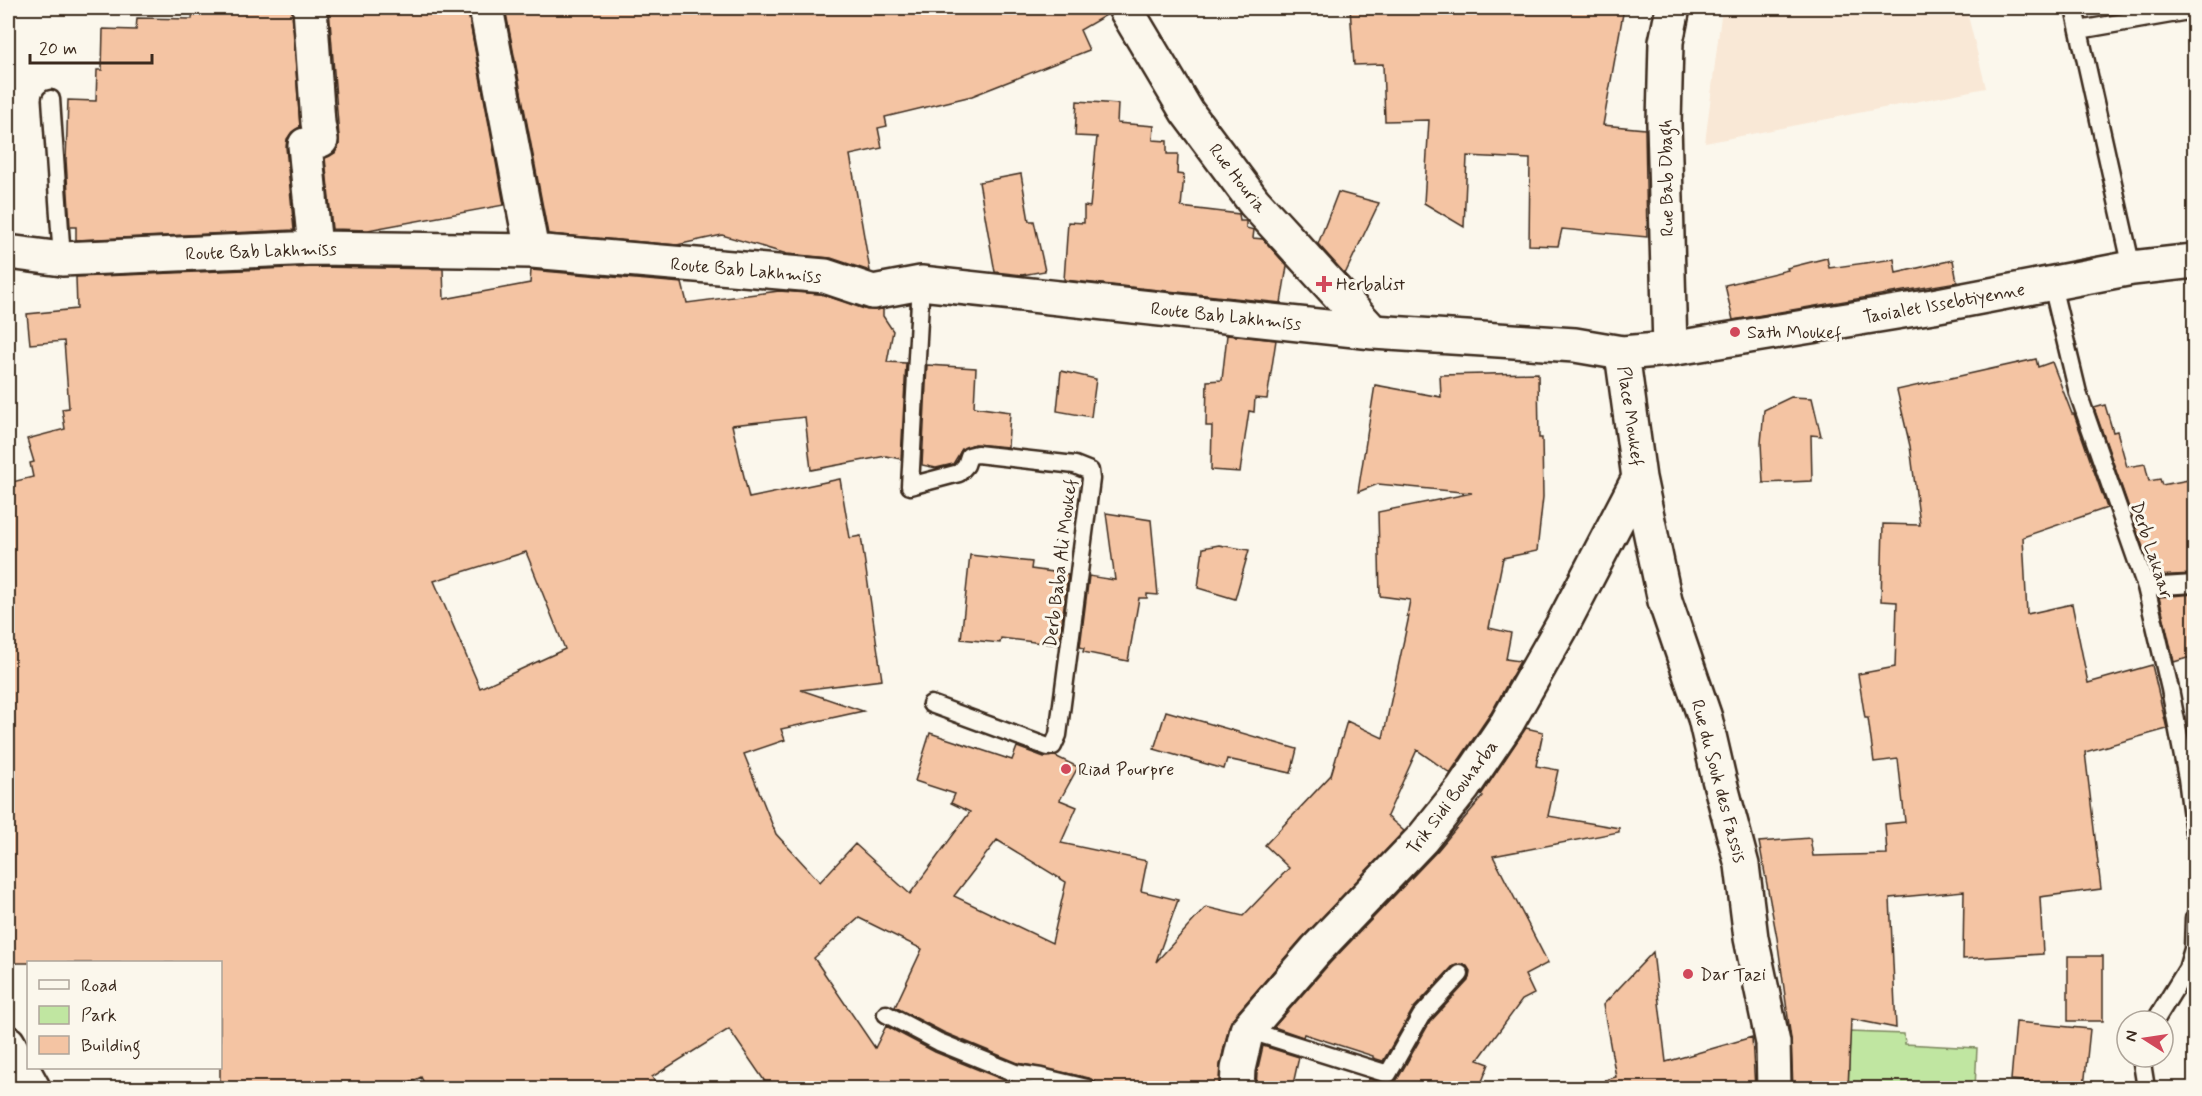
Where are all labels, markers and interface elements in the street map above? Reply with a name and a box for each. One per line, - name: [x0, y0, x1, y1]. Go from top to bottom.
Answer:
- scale bar: [30, 27, 152, 65]
- text: 20 m: [39, 37, 77, 61]
- street label: Rue Bab Dbagh: [1654, 119, 1682, 237]
- street label: Rue Houria: [1203, 139, 1272, 218]
- street label: Route Bab Lakhmiss: [185, 237, 337, 267]
- street label: Route Bab Lakhmiss: [669, 252, 822, 290]
- place label: Herbalist: [1336, 273, 1406, 297]
- marker: Herbalist: [1317, 277, 1331, 291]
- street label: Taoialet Issebtiyenne: [1861, 278, 2027, 330]
- street label: Route Bab Lakhmiss: [1149, 297, 1302, 337]
- place label: Sath Moukef: [1747, 321, 1842, 345]
- marker: Sath Moukef: [1728, 325, 1742, 339]
- street label: Place Moukef: [1611, 365, 1649, 468]
- street label: Derb Baba Ali Moukef: [1039, 477, 1083, 649]
- street label: Derb Lakaar: [2124, 499, 2178, 603]
- street label: Rue du Souk des Fassis: [1685, 697, 1751, 865]
- street label: Trik Sidi Bouharba: [1402, 735, 1504, 860]
- place label: Riad Pourpre: [1078, 758, 1174, 782]
- marker: Riad Pourpre: [1059, 762, 1073, 776]
- legend: [27, 961, 222, 1069]
- place label: Dar Tazi: [1700, 963, 1766, 987]
- marker: Dar Tazi: [1681, 967, 1695, 981]
- text: Road: [81, 974, 117, 998]
- text: Park: [81, 1004, 117, 1028]
- north arrow: [2115, 1009, 2175, 1069]
- text: N: [2120, 1029, 2143, 1044]
- text: Building: [81, 1034, 141, 1060]

